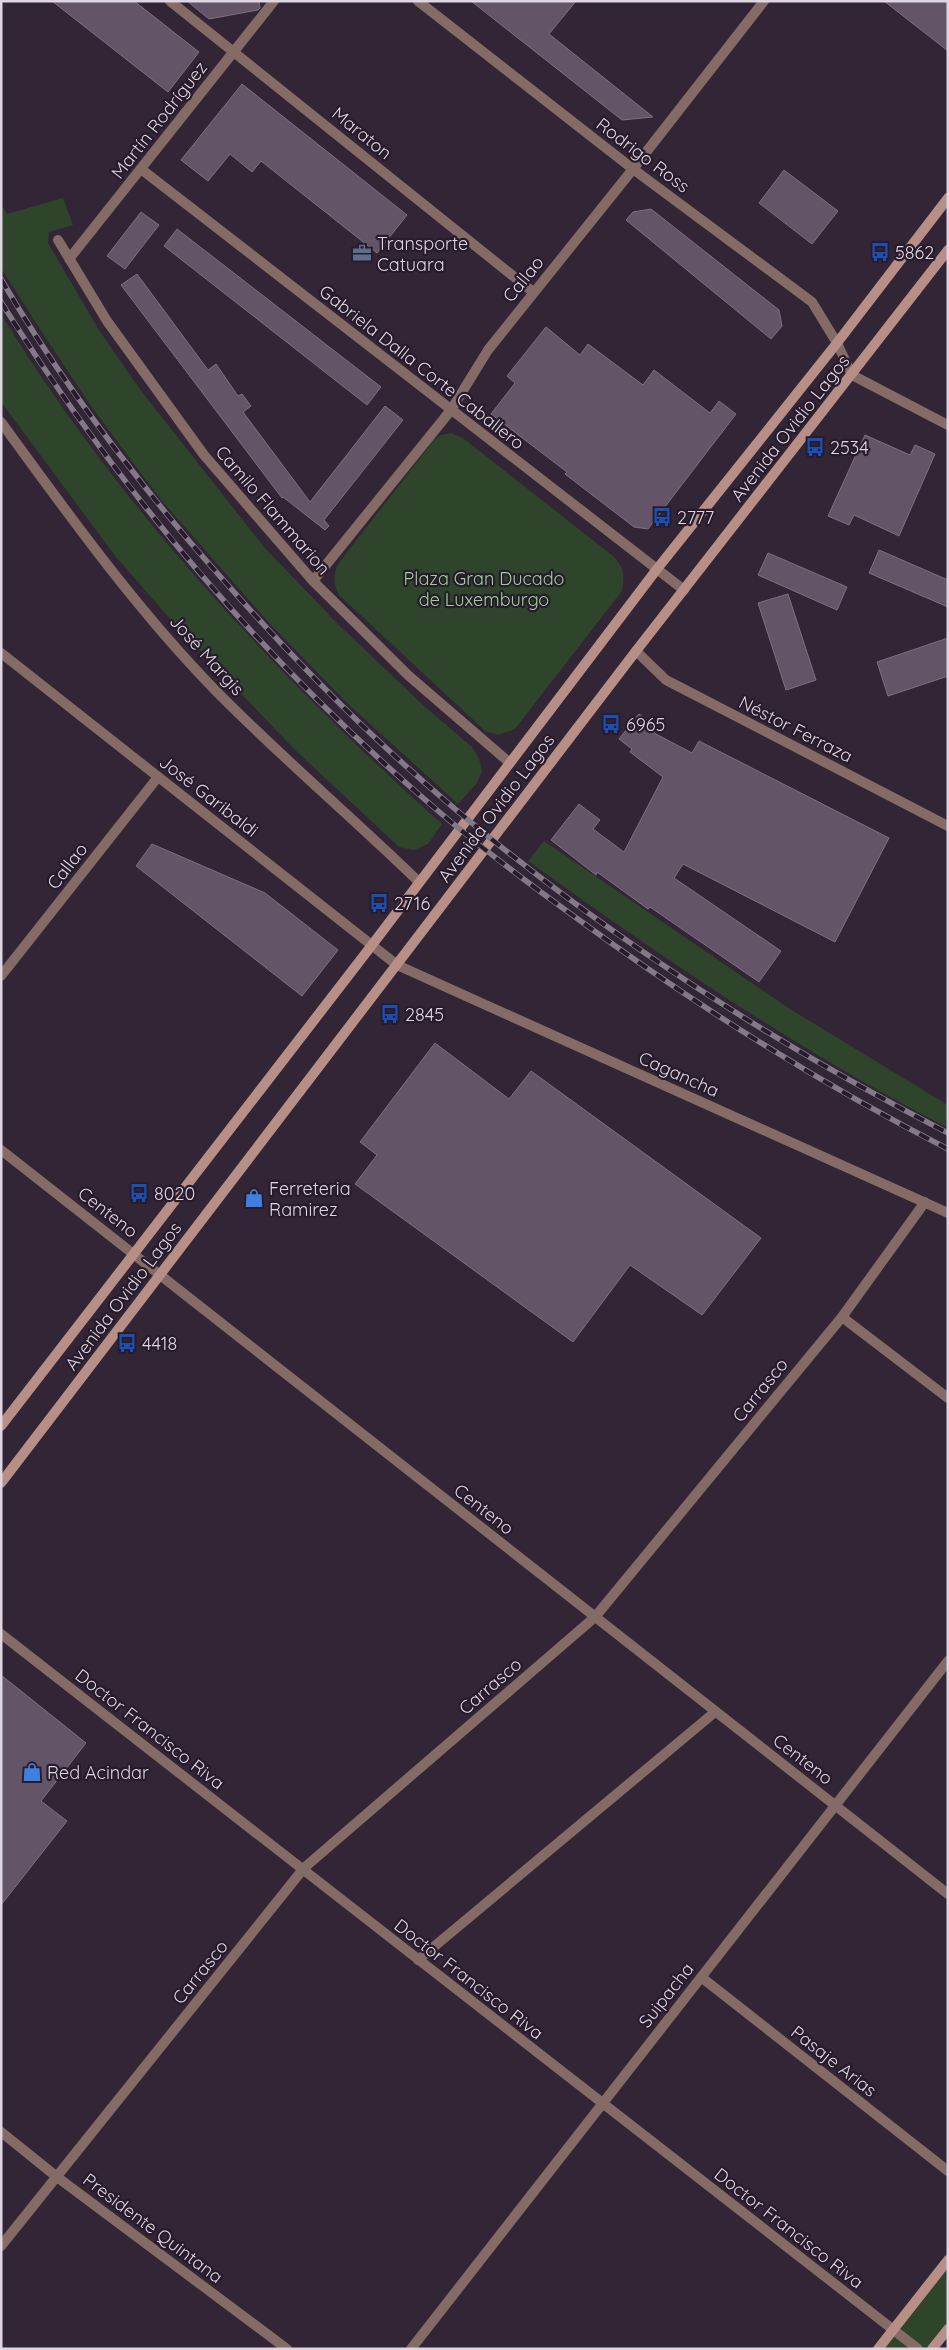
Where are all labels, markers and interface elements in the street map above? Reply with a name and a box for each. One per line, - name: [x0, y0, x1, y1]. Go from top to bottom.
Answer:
- street label: Martín Rodríguez: [106, 57, 212, 183]
- street label: Maraton: [327, 102, 397, 164]
- street label: Rodrigo Ross: [592, 112, 694, 198]
- place label: Transporte Catuara: [377, 232, 468, 276]
- bus stop icon: 5862: [869, 241, 891, 263]
- place label: 5862: [895, 241, 934, 264]
- office icon: Transporte Catuara: [351, 242, 373, 264]
- street label: Callao: [497, 251, 549, 307]
- street label: Gabriela Dalla Corte Caballero: [315, 280, 529, 454]
- street label: Avenida Ovidio Lagos: [725, 350, 855, 506]
- bus stop icon: 2534: [804, 436, 826, 458]
- place label: 2534: [830, 436, 869, 459]
- street label: Camilo Flammarion: [211, 441, 335, 579]
- bus stop icon: 2777: [651, 506, 673, 528]
- place label: 2777: [677, 506, 714, 529]
- park label: Plaza Gran Ducado de Luxemburgo: [404, 567, 564, 611]
- street label: José Margis: [165, 610, 249, 700]
- street label: Néstor Ferraza: [735, 690, 857, 768]
- bus stop icon: 6965: [600, 713, 622, 735]
- place label: 6965: [626, 713, 665, 736]
- street label: Avenida Ovidio Lagos: [433, 729, 559, 887]
- street label: José Garibaldi: [155, 750, 263, 842]
- street label: Callao: [42, 838, 92, 894]
- bus stop icon: 2716: [368, 892, 390, 914]
- place label: 2716: [394, 892, 430, 915]
- bus stop icon: 2845: [379, 1003, 401, 1025]
- place label: 2845: [405, 1003, 444, 1026]
- street label: Cagancha: [635, 1046, 723, 1102]
- place label: Ferreteria Ramirez: [269, 1177, 351, 1221]
- street label: Centeno: [73, 1181, 143, 1243]
- bus stop icon: 8020: [128, 1182, 150, 1204]
- place label: 8020: [154, 1182, 195, 1205]
- shop icon: Ferreteria Ramirez: [243, 1187, 265, 1209]
- street label: Avenida Ovidio Lagos: [60, 1217, 186, 1375]
- bus stop icon: 4418: [116, 1332, 138, 1354]
- place label: 4418: [142, 1332, 177, 1355]
- street label: Carrasco: [727, 1353, 793, 1427]
- street label: Centeno: [449, 1478, 519, 1540]
- street label: Carrasco: [454, 1652, 526, 1720]
- street label: Doctor Francisco Riva: [71, 1664, 229, 1794]
- street label: Centeno: [768, 1728, 838, 1790]
- shop icon: Red Acindar: [21, 1761, 43, 1783]
- place label: Red Acindar: [47, 1761, 149, 1784]
- street label: Doctor Francisco Riva: [390, 1914, 548, 2044]
- street label: Carrasco: [167, 1935, 233, 2009]
- street label: Suipacha: [633, 1958, 699, 2032]
- street label: Pasaje Arias: [786, 2020, 882, 2102]
- street label: Doctor Francisco Riva: [710, 2163, 868, 2293]
- street label: Presidente Quintana: [79, 2168, 227, 2288]

